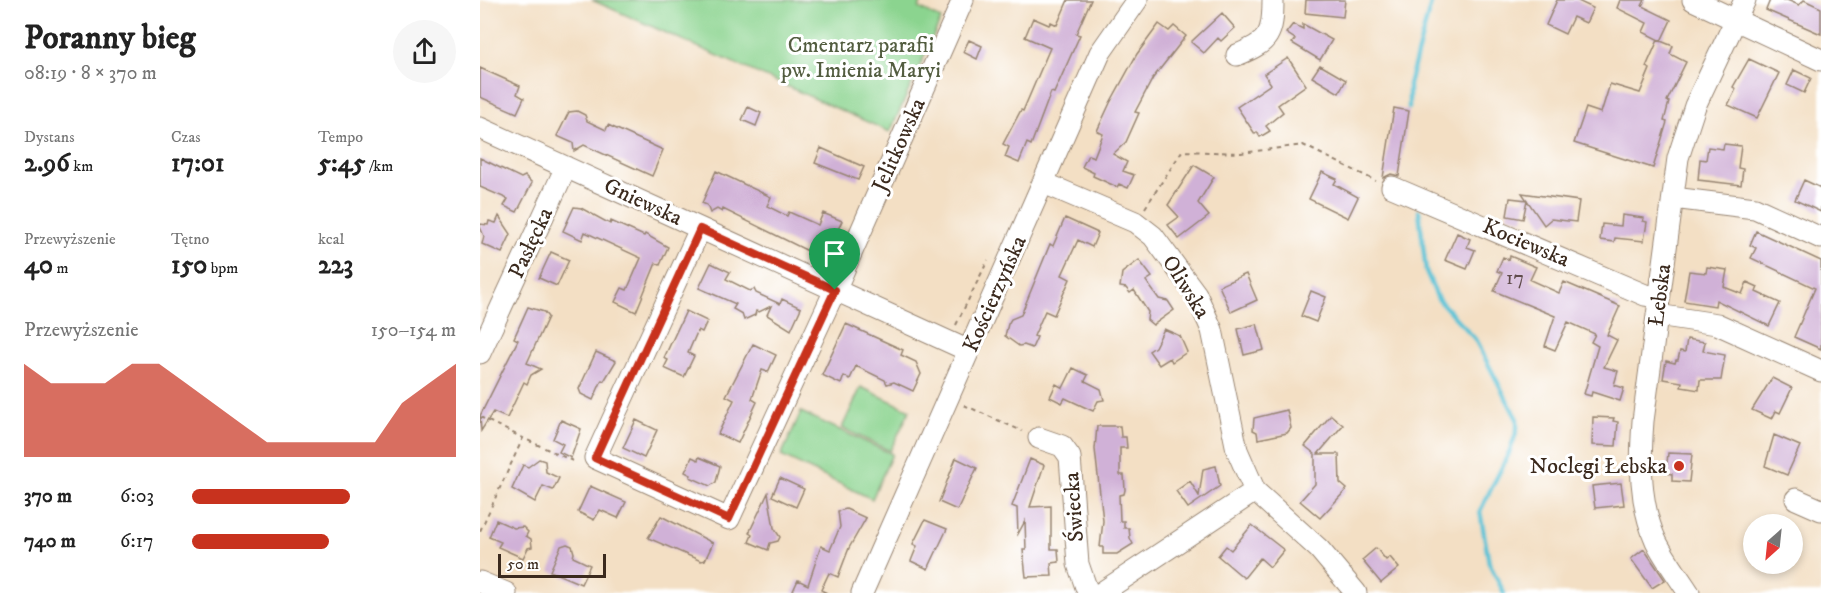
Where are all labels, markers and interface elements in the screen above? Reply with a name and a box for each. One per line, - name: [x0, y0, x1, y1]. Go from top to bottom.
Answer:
- text: Poranny bieg: [24, 18, 195, 59]
- button: share: [393, 20, 456, 83]
- park label: Cmentarz parafii pw. Imienia Maryi: [780, 32, 941, 84]
- text: 08:19 · 8 × 370 m: [24, 61, 157, 86]
- street label: Jelitkowska: [866, 93, 932, 198]
- text: Dystans: [24, 127, 74, 147]
- text: Czas: [171, 127, 201, 147]
- text: Tempo: [318, 127, 363, 147]
- text: 2.96: [24, 147, 70, 180]
- text: 17:01: [171, 147, 224, 180]
- text: 5:45: [318, 147, 365, 180]
- text: km: [70, 156, 93, 176]
- text: /km: [365, 156, 393, 176]
- street label: Gniewska: [600, 172, 687, 232]
- street label: Pasłęcka: [503, 203, 559, 283]
- street label: Kociewska: [1478, 213, 1574, 274]
- pin: [809, 228, 860, 290]
- text: Przewyższenie: [24, 229, 116, 249]
- text: Tętno: [171, 229, 209, 249]
- text: kcal: [318, 229, 344, 249]
- street label: Kościerzyńska: [957, 231, 1033, 356]
- icon: arrive: [818, 237, 851, 270]
- text: 40: [24, 249, 53, 282]
- text: 150: [171, 249, 207, 282]
- text: 223: [318, 249, 353, 282]
- street label: Oliwska: [1156, 250, 1216, 324]
- text: m: [53, 258, 68, 278]
- text: bpm: [207, 258, 238, 278]
- street label: Łebska: [1643, 262, 1677, 328]
- house number: 17: [1506, 266, 1524, 291]
- text: Przewyższenie: [24, 318, 138, 343]
- text: 150–154 m: [371, 318, 456, 343]
- place label: Noclegi Łebska: [1530, 453, 1668, 480]
- marker: Noclegi Łebska: [1672, 459, 1686, 473]
- street label: Świecka: [1057, 471, 1090, 543]
- text: 370 m: [24, 484, 72, 509]
- text: 6:03: [120, 484, 154, 509]
- north arrow: [1743, 514, 1803, 574]
- map controls: [1743, 514, 1803, 574]
- text: 740 m: [24, 529, 76, 554]
- text: 6:17: [120, 529, 154, 554]
- scale bar: [498, 551, 606, 578]
- text: 50 m: [507, 554, 539, 574]

